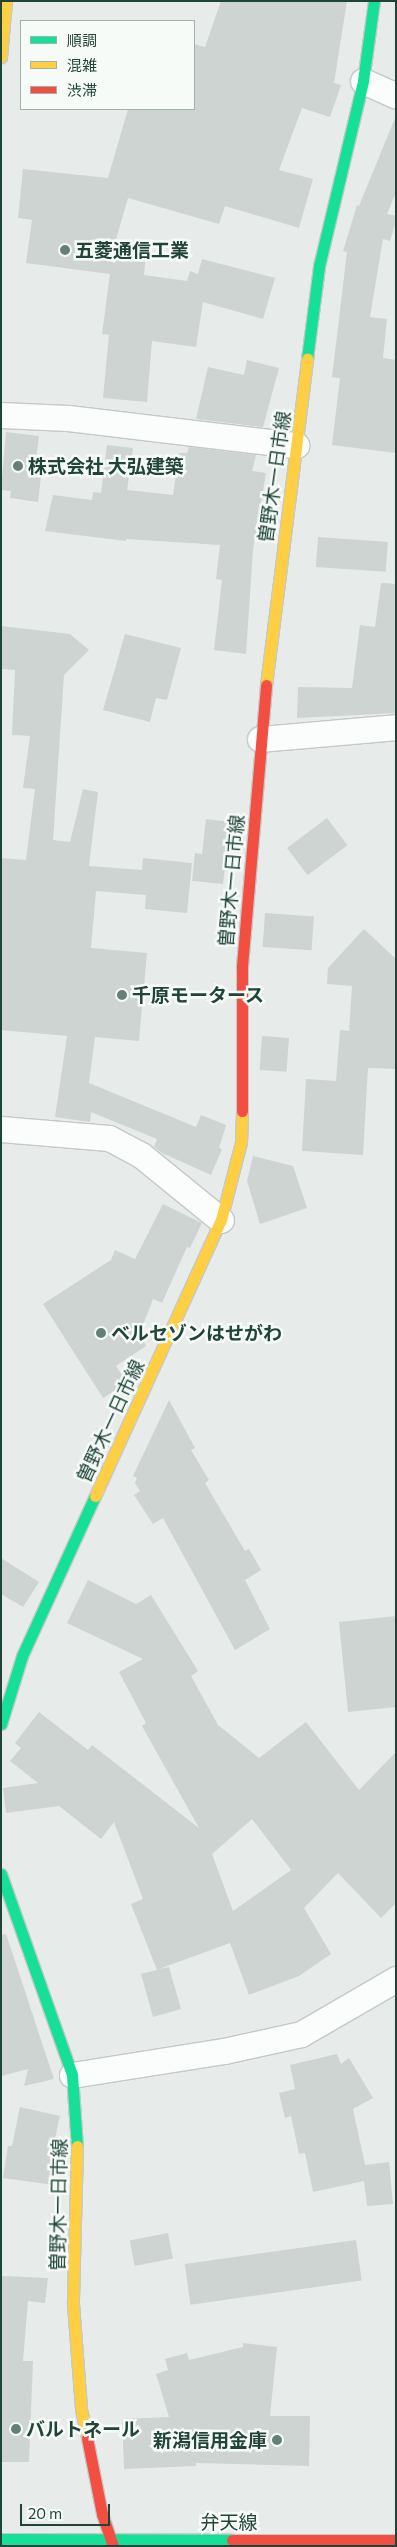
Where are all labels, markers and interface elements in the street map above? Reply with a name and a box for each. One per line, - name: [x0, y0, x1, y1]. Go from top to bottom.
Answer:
- legend: [20, 20, 195, 110]
- text: 順調: [67, 31, 97, 49]
- text: 混雑: [67, 56, 97, 74]
- text: 渋滞: [67, 81, 97, 99]
- place label: 五菱通信工業: [75, 239, 189, 261]
- marker: 五菱通信工業: [59, 244, 71, 256]
- street label: 曽野木一日市線: [253, 410, 295, 544]
- place label: 株式会社 大弘建築: [28, 455, 184, 477]
- marker: 株式会社 大弘建築: [12, 460, 24, 472]
- street label: 曽野木一日市線: [214, 814, 248, 948]
- place label: 千原モータース: [132, 984, 265, 1006]
- marker: 千原モータース: [116, 989, 128, 1001]
- place label: ベルセゾンはせがわ: [111, 1322, 282, 1344]
- marker: ベルセゾンはせがわ: [95, 1327, 107, 1339]
- street label: 曽野木一日市線: [72, 1356, 148, 1486]
- street label: 曽野木一日市線: [45, 2138, 71, 2272]
- place label: バルトネール: [26, 2418, 140, 2440]
- marker: バルトネール: [10, 2423, 22, 2435]
- place label: 新潟信用金庫: [153, 2429, 267, 2451]
- marker: 新潟信用金庫: [271, 2434, 283, 2446]
- scale bar: [22, 2494, 112, 2526]
- text: 20 m: [28, 2504, 62, 2522]
- street label: 弁天線: [201, 2511, 257, 2533]

